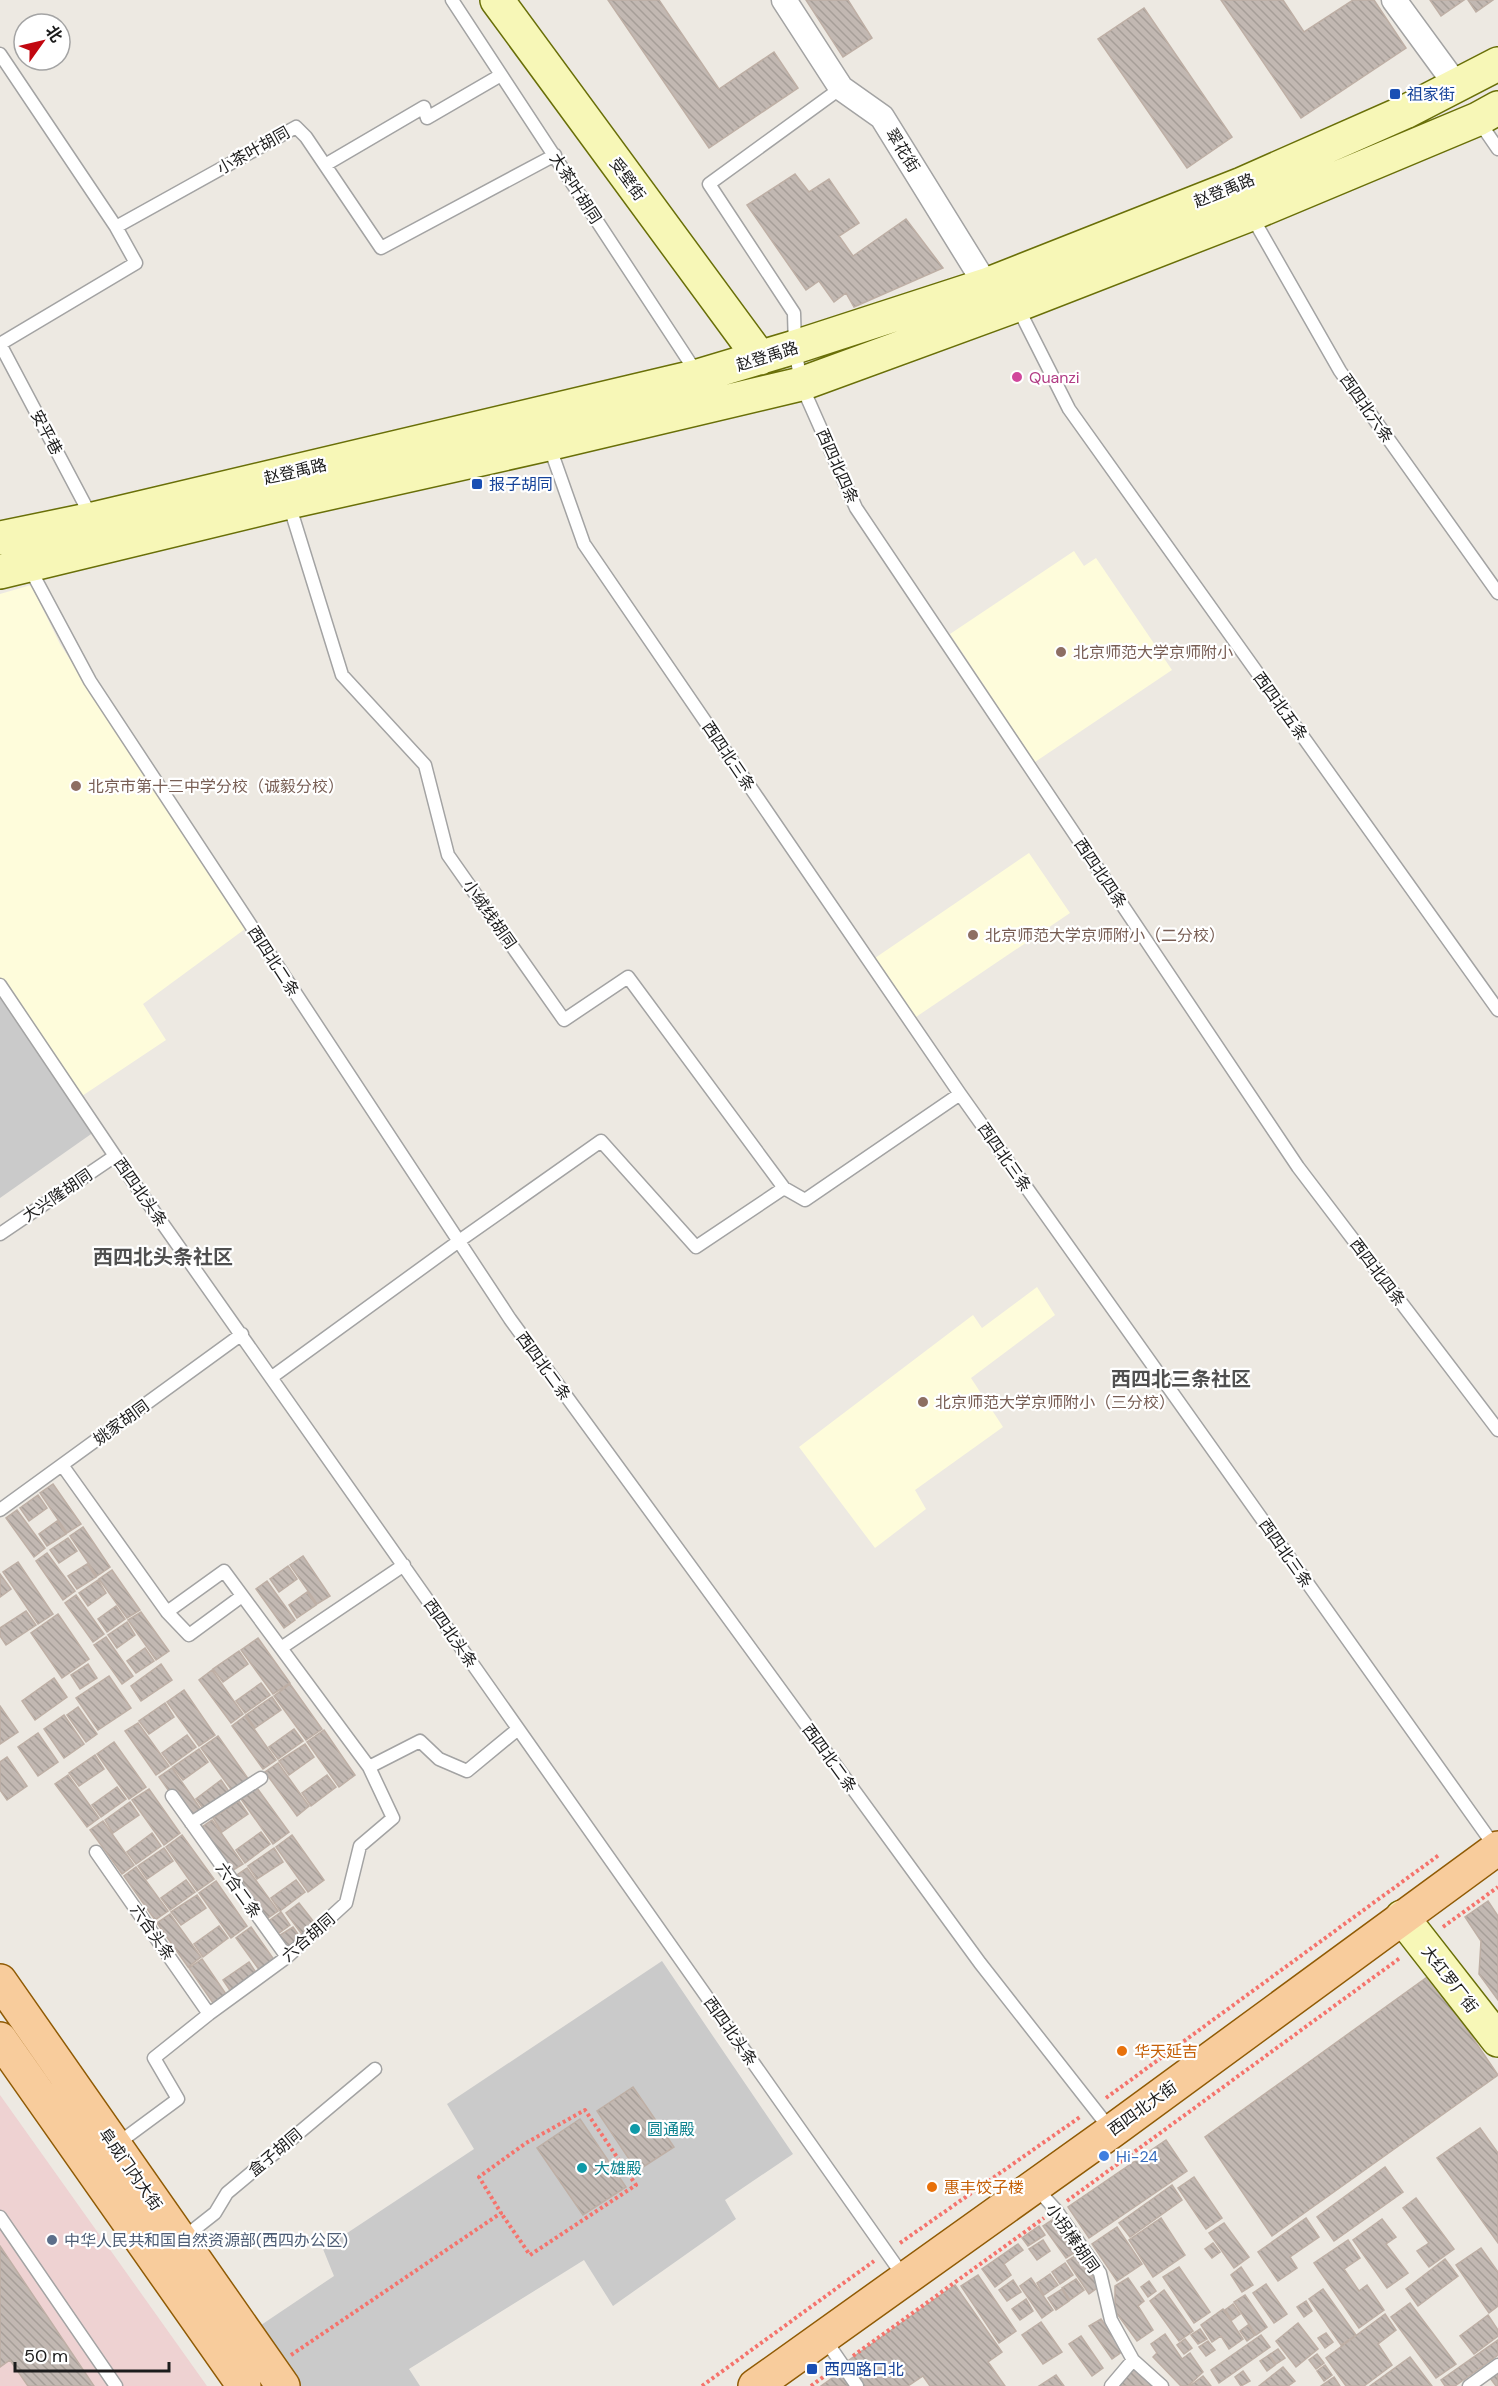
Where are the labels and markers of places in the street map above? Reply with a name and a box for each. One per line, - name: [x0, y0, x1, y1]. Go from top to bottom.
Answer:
- place label: 祖家街: [1407, 84, 1455, 105]
- marker: 祖家街: [1388, 87, 1402, 101]
- place label: Quanzi: [1029, 367, 1080, 388]
- marker: Quanzi: [1010, 370, 1024, 384]
- place label: 报子胡同: [489, 474, 553, 495]
- marker: 报子胡同: [470, 477, 484, 491]
- place label: 北京师范大学京师附小: [1073, 642, 1233, 663]
- marker: 北京师范大学京师附小: [1054, 645, 1068, 659]
- place label: 北京市第十三中学分校（诚毅分校）: [88, 776, 344, 797]
- marker: 北京市第十三中学分校（诚毅分校）: [69, 779, 83, 793]
- place label: 北京师范大学京师附小（二分校）: [985, 925, 1225, 946]
- marker: 北京师范大学京师附小（二分校）: [966, 928, 980, 942]
- place label: 北京师范大学京师附小（三分校）: [935, 1392, 1175, 1413]
- marker: 北京师范大学京师附小（三分校）: [916, 1395, 930, 1409]
- place label: 华天延吉: [1134, 2041, 1198, 2062]
- marker: 华天延吉: [1115, 2044, 1129, 2058]
- place label: 圆通殿: [647, 2119, 695, 2140]
- marker: 圆通殿: [628, 2122, 642, 2136]
- place label: Hi-24: [1116, 2146, 1158, 2167]
- marker: Hi-24: [1097, 2149, 1111, 2163]
- place label: 大雄殿: [594, 2158, 642, 2179]
- marker: 大雄殿: [575, 2161, 589, 2175]
- place label: 惠丰饺子楼: [944, 2177, 1024, 2198]
- marker: 惠丰饺子楼: [925, 2180, 939, 2194]
- place label: 中华人民共和国自然资源部(西四办公区): [64, 2230, 348, 2251]
- marker: 中华人民共和国自然资源部(西四办公区): [45, 2233, 59, 2247]
- place label: 西四路口北: [824, 2359, 904, 2380]
- marker: 西四路口北: [805, 2362, 819, 2376]

